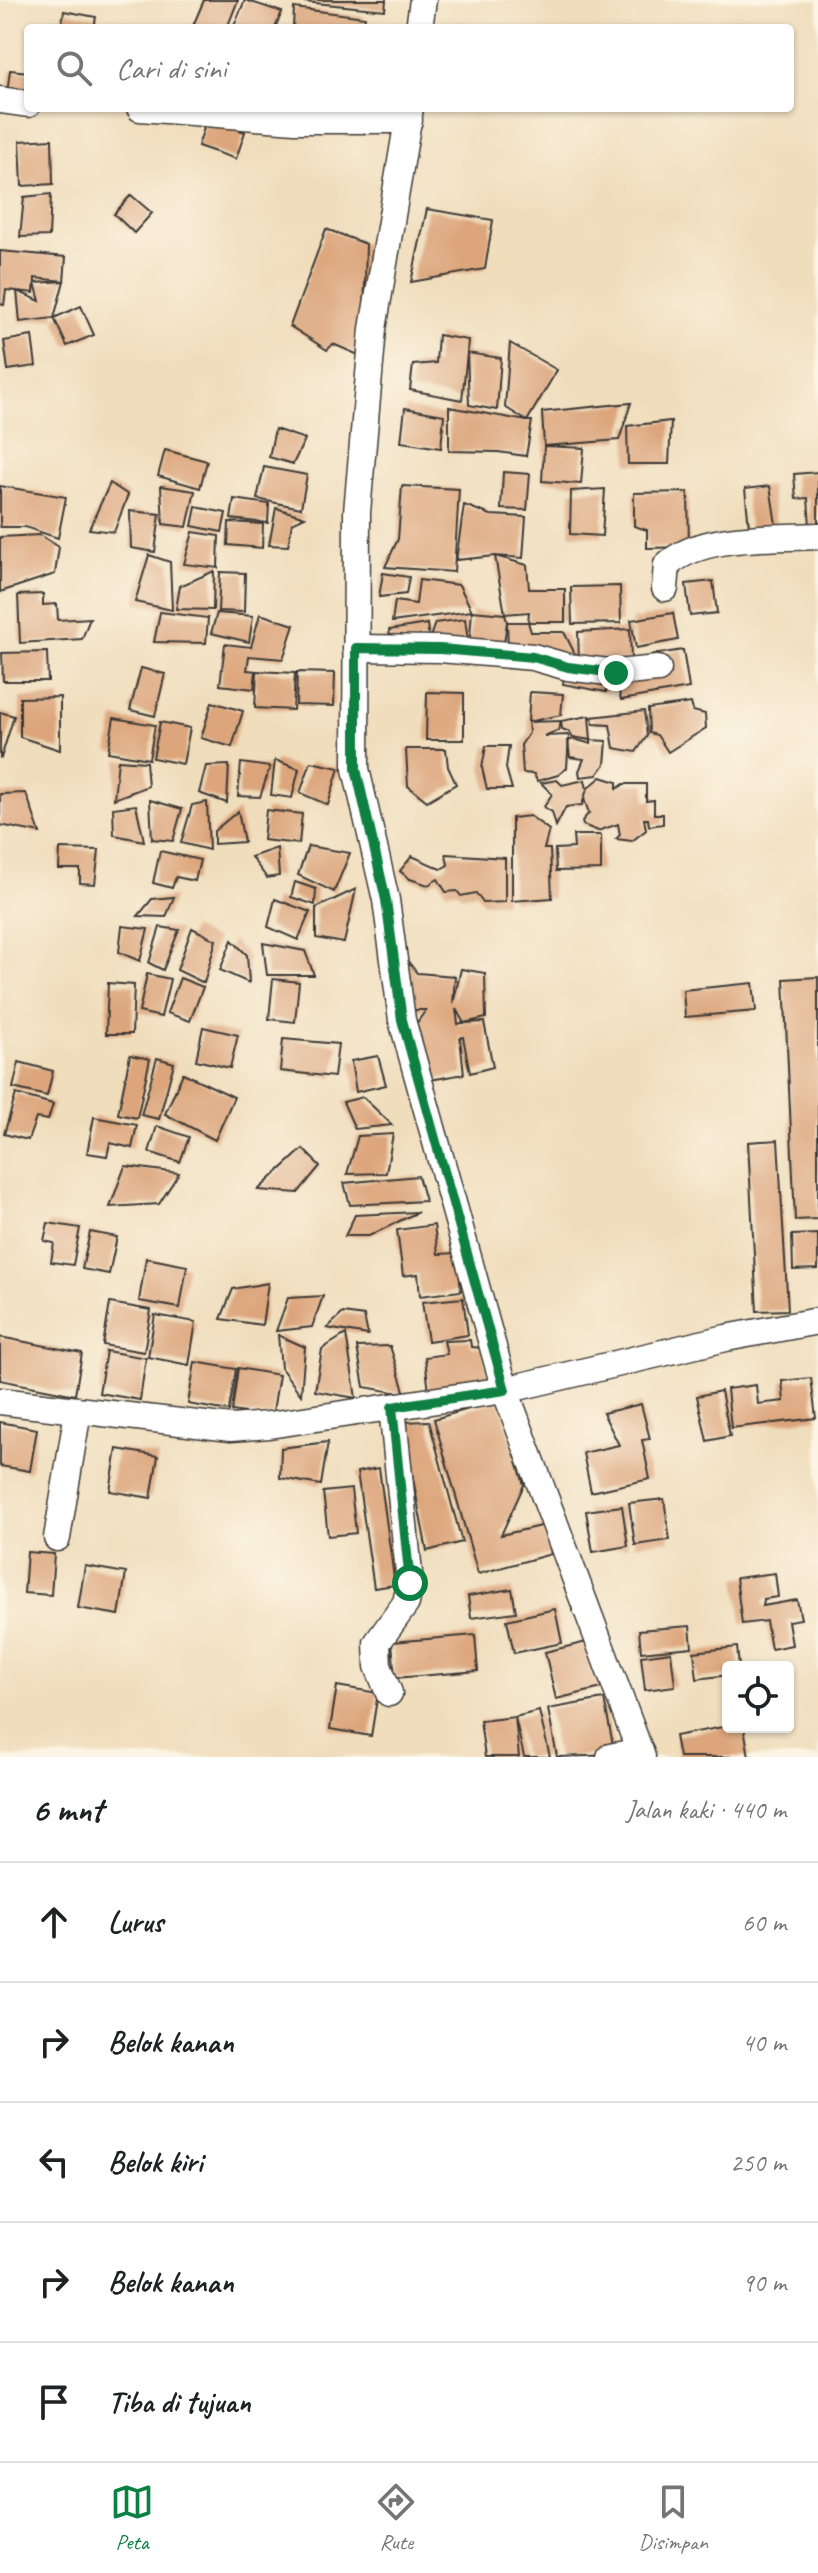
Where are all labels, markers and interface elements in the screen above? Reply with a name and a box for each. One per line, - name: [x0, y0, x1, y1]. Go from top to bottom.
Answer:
- search box: [24, 24, 794, 112]
- icon: search: [52, 46, 96, 90]
- text: Cari di sini: [116, 49, 227, 87]
- route end: [598, 655, 634, 691]
- route start: [392, 1565, 428, 1601]
- map controls: [722, 1661, 794, 1733]
- button: locate: [722, 1661, 794, 1733]
- text: 6 mnt: [32, 1788, 102, 1831]
- text: Jalan kaki · 440 m: [626, 1793, 786, 1826]
- icon: ahead: [32, 1900, 76, 1944]
- text: Lurus: [108, 1903, 163, 1941]
- text: 60 m: [742, 1906, 786, 1939]
- icon: right: [32, 2020, 76, 2064]
- text: Belok kanan: [108, 2023, 233, 2061]
- text: 40 m: [742, 2026, 786, 2059]
- icon: left: [32, 2140, 76, 2184]
- text: Belok kiri: [108, 2143, 203, 2181]
- text: 250 m: [730, 2146, 786, 2179]
- icon: right: [32, 2260, 76, 2304]
- text: Belok kanan: [108, 2263, 233, 2301]
- text: 90 m: [742, 2266, 786, 2299]
- icon: arrive: [32, 2380, 76, 2424]
- text: Tiba di tujuan: [108, 2383, 251, 2421]
- tab: Peta: [110, 2480, 154, 2556]
- tab: Rute: [374, 2480, 418, 2556]
- tab: Disimpan: [638, 2480, 708, 2556]

